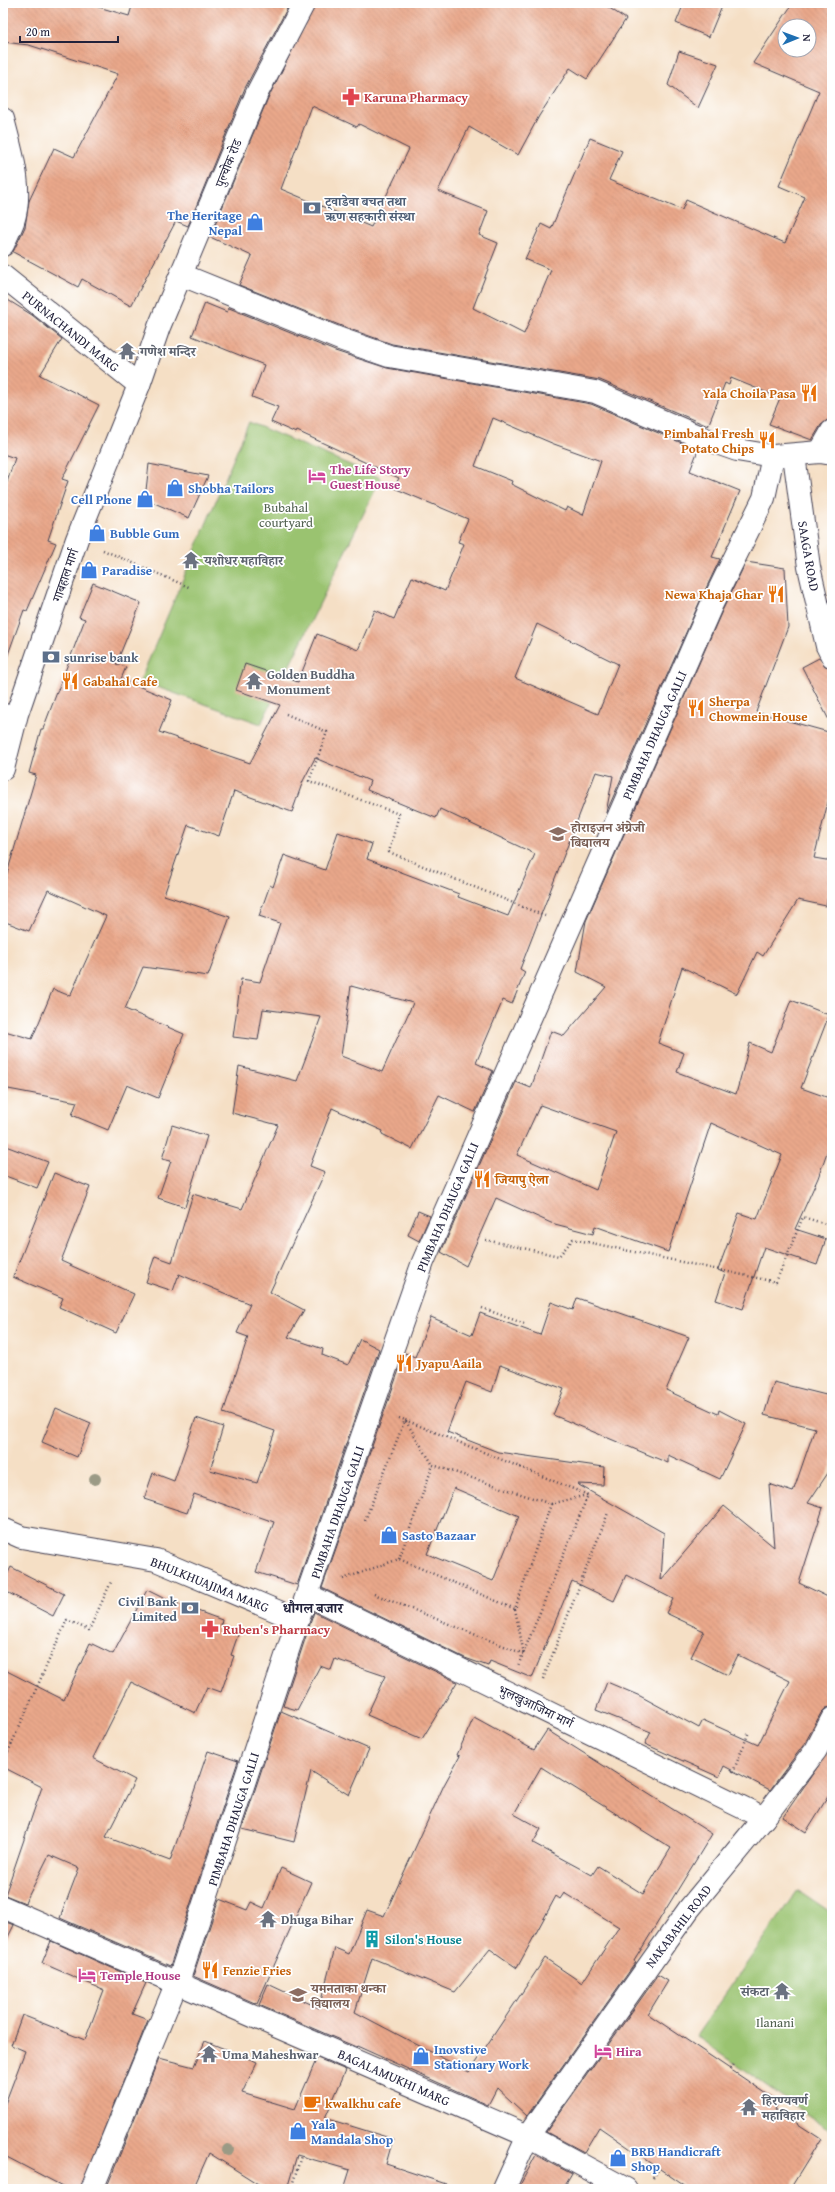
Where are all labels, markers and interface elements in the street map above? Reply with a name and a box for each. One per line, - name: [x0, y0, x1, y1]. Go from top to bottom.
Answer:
- scale bar: [20, 18, 118, 44]
- north arrow: [777, 18, 817, 58]
- text: 20 m: [26, 23, 50, 40]
- text: N: [799, 34, 815, 42]
- pharmacy icon: Karuna Pharmacy: [341, 87, 361, 107]
- place label: Karuna Pharmacy: [364, 88, 468, 107]
- street label: पुल्चोक रोड: [210, 135, 247, 191]
- place label: ट्वाडेवा बचत तथा ऋण सहकारी संस्था: [324, 192, 416, 226]
- bank icon: ट्वाडेवा बचत तथा ऋण सहकारी संस्था: [302, 198, 322, 218]
- place label: The Heritage Nepal: [167, 206, 242, 240]
- shop icon: The Heritage Nepal: [245, 212, 265, 232]
- street label: PURNACHANDI MARG: [18, 286, 123, 377]
- temple icon: गणेश मन्दिर: [117, 341, 137, 361]
- place label: गणेश मन्दिर: [139, 342, 197, 361]
- restaurant icon: Yala Choila Pasa: [799, 383, 819, 403]
- place label: Yala Choila Pasa: [702, 384, 796, 403]
- place label: Pimbahal Fresh Potato Chips: [664, 424, 754, 458]
- restaurant icon: Pimbahal Fresh Potato Chips: [757, 430, 777, 450]
- place label: The Life Story Guest House: [330, 460, 411, 494]
- hotel icon: The Life Story Guest House: [307, 466, 327, 486]
- shop icon: Shobha Tailors: [165, 478, 185, 498]
- place label: Shobha Tailors: [188, 479, 275, 498]
- shop icon: Cell Phone: [135, 489, 155, 509]
- place label: Cell Phone: [71, 490, 132, 509]
- park label: Bubahal courtyard: [259, 498, 313, 532]
- street label: SAAGA ROAD: [793, 519, 824, 593]
- shop icon: Bubble Gum: [87, 523, 107, 543]
- place label: Bubble Gum: [110, 524, 180, 543]
- street label: गाबहाल मार्ग: [47, 545, 84, 605]
- temple icon: यशोधर महाविहार: [181, 550, 201, 570]
- place label: यशोधर महाविहार: [203, 551, 285, 570]
- shop icon: Paradise: [79, 560, 99, 580]
- place label: Paradise: [102, 561, 152, 580]
- restaurant icon: Newa Khaja Ghar: [766, 584, 786, 604]
- place label: Newa Khaja Ghar: [665, 585, 763, 604]
- bank icon: sunrise bank: [41, 647, 61, 667]
- place label: sunrise bank: [64, 648, 139, 667]
- place label: Golden Buddha Monument: [267, 665, 355, 699]
- street label: PIMBAHA DHAUGA GALLI: [617, 668, 691, 803]
- restaurant icon: Gabahal Cafe: [60, 671, 80, 691]
- temple icon: Golden Buddha Monument: [244, 671, 264, 691]
- place label: Gabahal Cafe: [83, 672, 158, 691]
- place label: Sherpa Chowmein House: [709, 692, 808, 726]
- restaurant icon: Sherpa Chowmein House: [686, 698, 706, 718]
- place label: होराइजन अंग्रेजी बिद्यालय: [570, 818, 646, 852]
- school or university icon: होराइजन अंग्रेजी बिद्यालय: [548, 824, 568, 844]
- street label: PIMBAHA DHAUGA GALLI: [411, 1139, 483, 1275]
- restaurant icon: जियापु ऐला: [472, 1169, 492, 1189]
- place label: जियापु ऐला: [494, 1170, 550, 1189]
- restaurant icon: Jyapu Aaila: [394, 1353, 414, 1373]
- place label: Jyapu Aaila: [415, 1354, 482, 1373]
- street label: PIMBAHA DHAUGA GALLI: [306, 1443, 369, 1581]
- shop icon: Sasto Bazaar: [379, 1525, 399, 1545]
- place label: Sasto Bazaar: [402, 1526, 476, 1545]
- street label: BHULKHUAJIMA MARG: [148, 1552, 272, 1617]
- place label: Civil Bank Limited: [118, 1592, 178, 1626]
- bank icon: Civil Bank Limited: [180, 1598, 200, 1618]
- district label: धौगल बजार: [283, 1598, 344, 1618]
- pharmacy icon: Ruben's Pharmacy: [200, 1619, 220, 1639]
- place label: Ruben's Pharmacy: [223, 1620, 330, 1639]
- street label: भुलखुआजिमा मार्ग: [495, 1680, 577, 1733]
- street label: PIMBAHA DHAUGA GALLI: [203, 1750, 264, 1888]
- street label: NAKABAHIL ROAD: [641, 1881, 716, 1972]
- temple icon: Dhuga Bihar: [258, 1909, 278, 1929]
- place label: Dhuga Bihar: [281, 1910, 353, 1929]
- building icon: Silon's House: [362, 1929, 382, 1949]
- place label: Silon's House: [385, 1930, 462, 1949]
- restaurant icon: Fenzie Fries: [200, 1960, 220, 1980]
- place label: Fenzie Fries: [223, 1961, 292, 1980]
- hotel icon: Temple House: [77, 1965, 97, 1985]
- place label: Temple House: [100, 1966, 181, 1985]
- place label: यमनताका थन्का विद्यालय: [310, 1979, 387, 2013]
- temple icon: संकटा: [772, 1981, 792, 2001]
- place label: संकटा: [740, 1982, 771, 2001]
- school or university icon: यमनताका थन्का विद्यालय: [288, 1985, 308, 2005]
- park label: Ilanani: [756, 2013, 794, 2032]
- place label: Inovstive Stationary Work: [434, 2040, 530, 2074]
- hotel icon: Hira: [593, 2041, 613, 2061]
- place label: Hira: [616, 2042, 642, 2061]
- temple icon: Uma Maheshwar: [199, 2044, 219, 2064]
- street label: BAGALAMUKHI MARG: [335, 2044, 453, 2111]
- place label: Uma Maheshwar: [222, 2045, 318, 2064]
- shop icon: Inovstive Stationary Work: [411, 2046, 431, 2066]
- place label: हिरण्यवर्ण महाविहार: [761, 2091, 809, 2125]
- cafe icon: kwalkhu cafe: [302, 2093, 322, 2113]
- place label: kwalkhu cafe: [325, 2094, 401, 2113]
- temple icon: हिरण्यवर्ण महाविहार: [739, 2097, 759, 2117]
- place label: Yala Mandala Shop: [311, 2115, 394, 2149]
- shop icon: Yala Mandala Shop: [288, 2121, 308, 2141]
- place label: BRB Handicraft Shop: [631, 2142, 721, 2176]
- shop icon: BRB Handicraft Shop: [608, 2148, 628, 2168]

